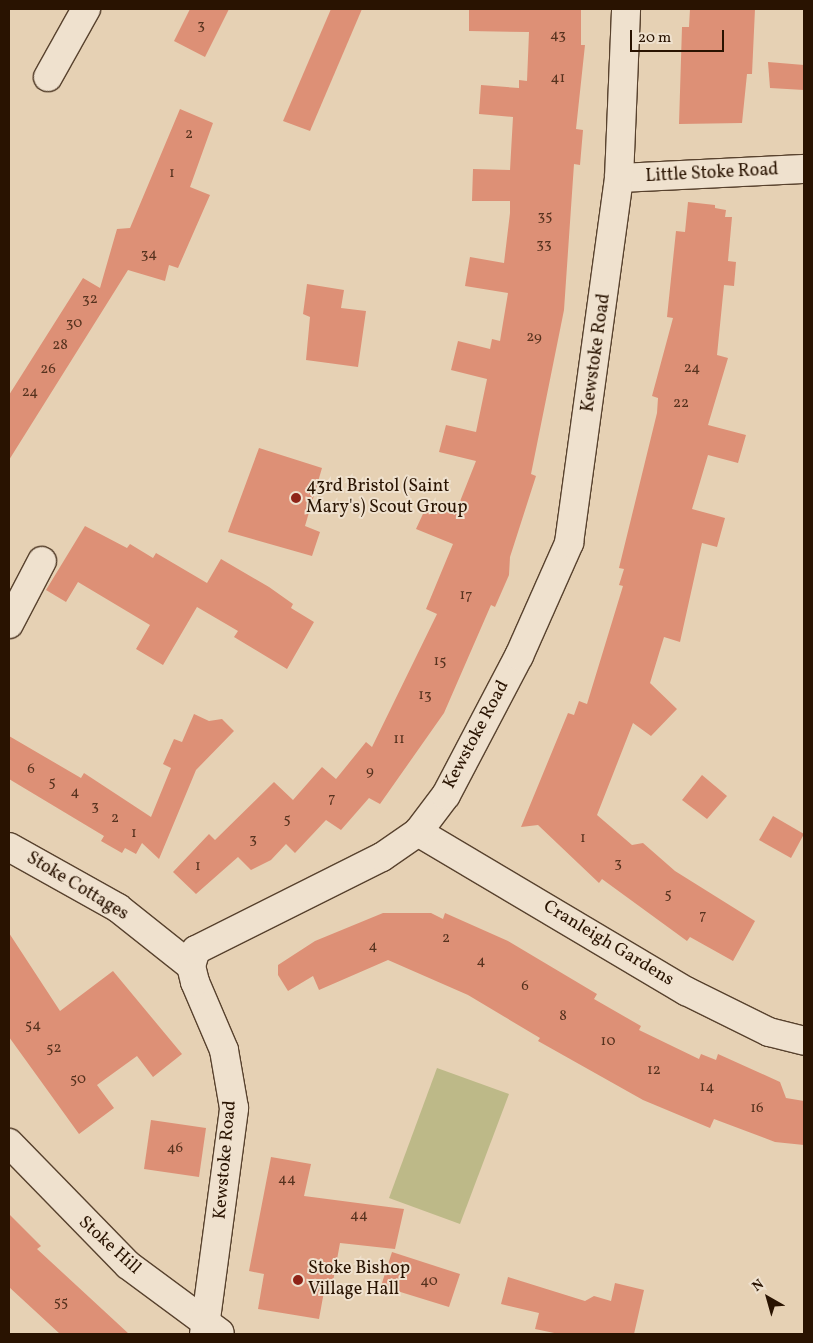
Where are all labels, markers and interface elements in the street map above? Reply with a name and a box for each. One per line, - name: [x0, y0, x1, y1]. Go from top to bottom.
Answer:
- house number: 3: [197, 17, 205, 35]
- scale bar: [633, 20, 727, 52]
- house number: 43: [550, 27, 566, 45]
- text: 20 m: [638, 28, 671, 49]
- house number: 41: [551, 70, 565, 88]
- house number: 2: [185, 126, 193, 144]
- street label: Little Stoke Road: [645, 160, 779, 188]
- house number: 1: [169, 165, 175, 183]
- house number: 35: [538, 208, 552, 226]
- house number: 33: [536, 236, 552, 254]
- house number: 34: [141, 246, 157, 264]
- house number: 32: [82, 291, 98, 309]
- street label: Kewstoke Road: [578, 292, 616, 414]
- house number: 30: [66, 315, 82, 333]
- house number: 29: [526, 329, 542, 347]
- house number: 28: [52, 337, 68, 355]
- house number: 24: [684, 360, 700, 378]
- house number: 26: [40, 361, 56, 379]
- house number: 24: [22, 384, 38, 402]
- house number: 22: [673, 395, 689, 413]
- place label: 43rd Bristol (Saint Mary's) Scout Group: [306, 477, 467, 520]
- marker: 43rd Bristol (Saint Mary's) Scout Group: [290, 492, 302, 504]
- house number: 17: [459, 587, 473, 605]
- house number: 15: [433, 653, 447, 671]
- street label: Kewstoke Road: [439, 677, 515, 793]
- house number: 13: [418, 687, 432, 705]
- house number: 11: [393, 731, 405, 749]
- house number: 6: [27, 761, 35, 779]
- house number: 9: [366, 763, 374, 781]
- house number: 5: [48, 774, 56, 792]
- house number: 4: [71, 784, 79, 802]
- house number: 7: [328, 790, 336, 808]
- house number: 3: [91, 798, 99, 816]
- house number: 2: [111, 810, 119, 828]
- house number: 5: [283, 811, 291, 829]
- house number: 1: [131, 825, 137, 843]
- house number: 1: [580, 830, 586, 848]
- house number: 3: [249, 831, 257, 849]
- street label: Stoke Cottages: [22, 848, 132, 926]
- house number: 3: [614, 855, 622, 873]
- house number: 1: [195, 858, 201, 876]
- house number: 5: [664, 886, 672, 904]
- street label: Cranleigh Gardens: [539, 896, 677, 992]
- house number: 7: [699, 907, 707, 925]
- house number: 2: [442, 930, 450, 948]
- house number: 4: [369, 938, 377, 956]
- house number: 4: [477, 953, 485, 971]
- house number: 6: [521, 978, 529, 996]
- house number: 8: [559, 1008, 567, 1026]
- house number: 54: [25, 1017, 41, 1035]
- house number: 10: [601, 1033, 615, 1051]
- house number: 52: [46, 1040, 62, 1058]
- house number: 12: [647, 1062, 661, 1080]
- house number: 50: [70, 1071, 86, 1089]
- house number: 14: [700, 1079, 714, 1097]
- street label: Kewstoke Road: [210, 1100, 242, 1220]
- house number: 16: [750, 1100, 764, 1118]
- house number: 46: [167, 1140, 183, 1158]
- house number: 44: [278, 1171, 296, 1189]
- house number: 44: [350, 1207, 368, 1225]
- street label: Stoke Hill: [73, 1212, 145, 1280]
- place label: Stoke Bishop Village Hall: [308, 1259, 410, 1302]
- house number: 40: [420, 1273, 438, 1291]
- north arrow: [743, 1273, 793, 1323]
- marker: Stoke Bishop Village Hall: [292, 1274, 304, 1286]
- text: N: [749, 1275, 768, 1296]
- house number: 55: [54, 1294, 68, 1312]

